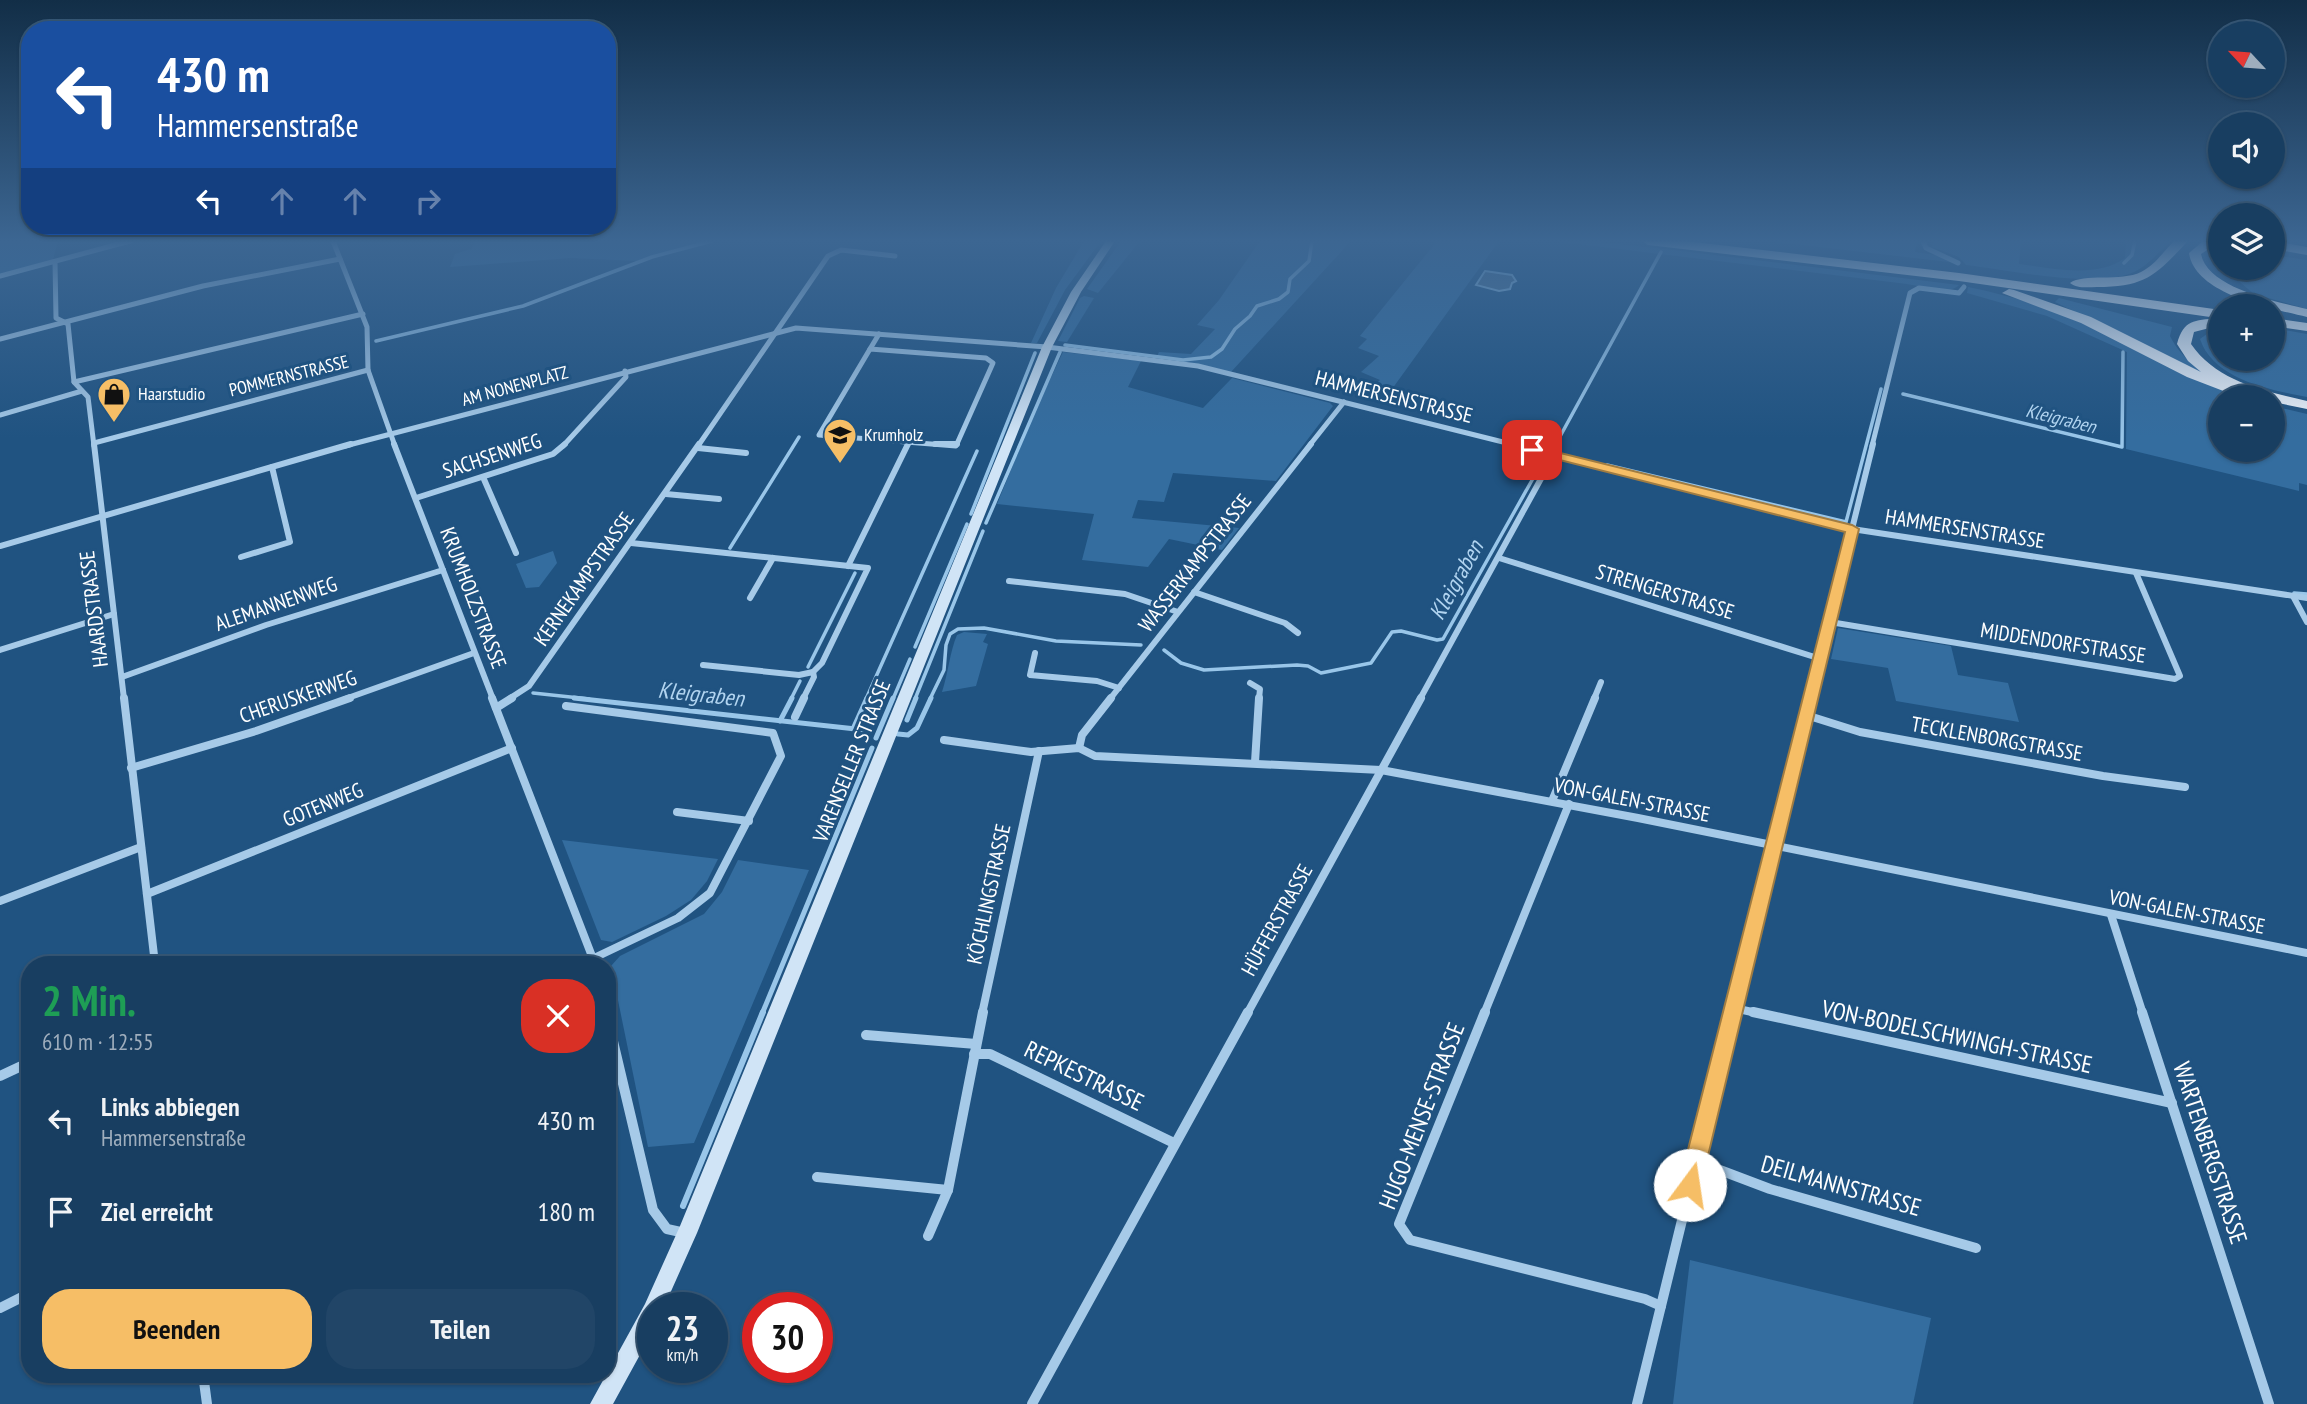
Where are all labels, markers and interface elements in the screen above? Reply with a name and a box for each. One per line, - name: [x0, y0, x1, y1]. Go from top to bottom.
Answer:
- north arrow: [2208, 21, 2286, 98]
- map controls: [2208, 21, 2285, 462]
- text: 430 m: [157, 42, 270, 106]
- icon: left: [42, 49, 133, 140]
- text: Hammersenstraße: [157, 104, 359, 146]
- button: sound: [2208, 112, 2285, 189]
- icon: left: [190, 182, 228, 220]
- icon: ahead: [263, 182, 301, 220]
- icon: ahead: [336, 182, 374, 220]
- icon: right: [409, 182, 447, 220]
- button: layers: [2208, 203, 2285, 280]
- button: +: [2208, 294, 2285, 371]
- street label: POMMERNSTRASSE: [227, 350, 351, 401]
- street label: AM NONENPLATZ: [459, 360, 571, 411]
- street label: HAMMERSENSTRASSE: [1313, 364, 1476, 429]
- shop icon: Haarstudio: [95, 375, 133, 424]
- place label: Haarstudio: [138, 382, 206, 405]
- button: −: [2208, 385, 2285, 462]
- water label: Kleigraben: [2024, 398, 2100, 439]
- school or university icon: Krumholz: [821, 416, 859, 465]
- pin: [1502, 420, 1562, 480]
- place label: Krumholz: [864, 423, 923, 446]
- street label: SACHSENWEG: [439, 427, 545, 484]
- icon: arrive: [1513, 431, 1551, 469]
- street label: WASSERKAMPSTRASSE: [1132, 488, 1257, 637]
- street label: HAMMERSENSTRASSE: [1883, 503, 2047, 554]
- street label: KERNEKAMPSTRASSE: [527, 507, 640, 651]
- street label: KRUMHOLZSTRASSE: [434, 523, 513, 672]
- water label: Kleigraben: [1422, 533, 1490, 624]
- street label: HAARDSTRASSE: [73, 549, 114, 669]
- street label: STRENGERSTRASSE: [1593, 558, 1738, 625]
- street label: ALEMANNENWEG: [211, 570, 340, 637]
- street label: MIDDENDORFSTRASSE: [1979, 616, 2148, 669]
- street label: CHERUSKERWEG: [236, 664, 360, 729]
- water label: Kleigraben: [657, 675, 747, 713]
- street label: VARENSELLER STRASSE: [806, 676, 896, 847]
- street label: TECKLENBORGSTRASSE: [1909, 710, 2085, 767]
- street label: VON-GALEN-STRASSE: [1551, 771, 1712, 828]
- street label: GOTENWEG: [279, 776, 367, 833]
- street label: KÖCHLINGSTRASSE: [960, 821, 1017, 966]
- street label: HÜFFERSTRASSE: [1235, 859, 1318, 980]
- street label: VON-GALEN-STRASSE: [2106, 883, 2267, 940]
- text: 2 Min.: [42, 973, 136, 1028]
- button: close: [521, 979, 595, 1053]
- street label: VON-BODELSCHWINGH-STRASSE: [1818, 992, 2095, 1080]
- street label: HUGO-MENSE-STRASSE: [1372, 1018, 1471, 1214]
- text: 610 m · 12:55: [42, 1027, 154, 1056]
- street label: REPKESTRASSE: [1019, 1033, 1149, 1118]
- street label: WARTENBERGSTRASSE: [2166, 1058, 2255, 1248]
- text: Links abbiegen: [101, 1090, 240, 1123]
- icon: left: [42, 1102, 80, 1140]
- text: 430 m: [537, 1104, 595, 1137]
- text: Hammersenstraße: [101, 1123, 246, 1152]
- position arrow: [1653, 1148, 1727, 1222]
- street label: DEILMANNSTRASSE: [1758, 1148, 1925, 1223]
- icon: arrive: [42, 1193, 80, 1231]
- text: Ziel erreicht: [101, 1195, 213, 1228]
- text: 180 m: [537, 1195, 595, 1228]
- button: Beenden: [42, 1289, 312, 1369]
- button: Teilen: [326, 1289, 595, 1369]
- speed limit sign: 30: [742, 1292, 833, 1383]
- text: 23: [666, 1305, 699, 1351]
- text: km/h: [667, 1343, 698, 1366]

